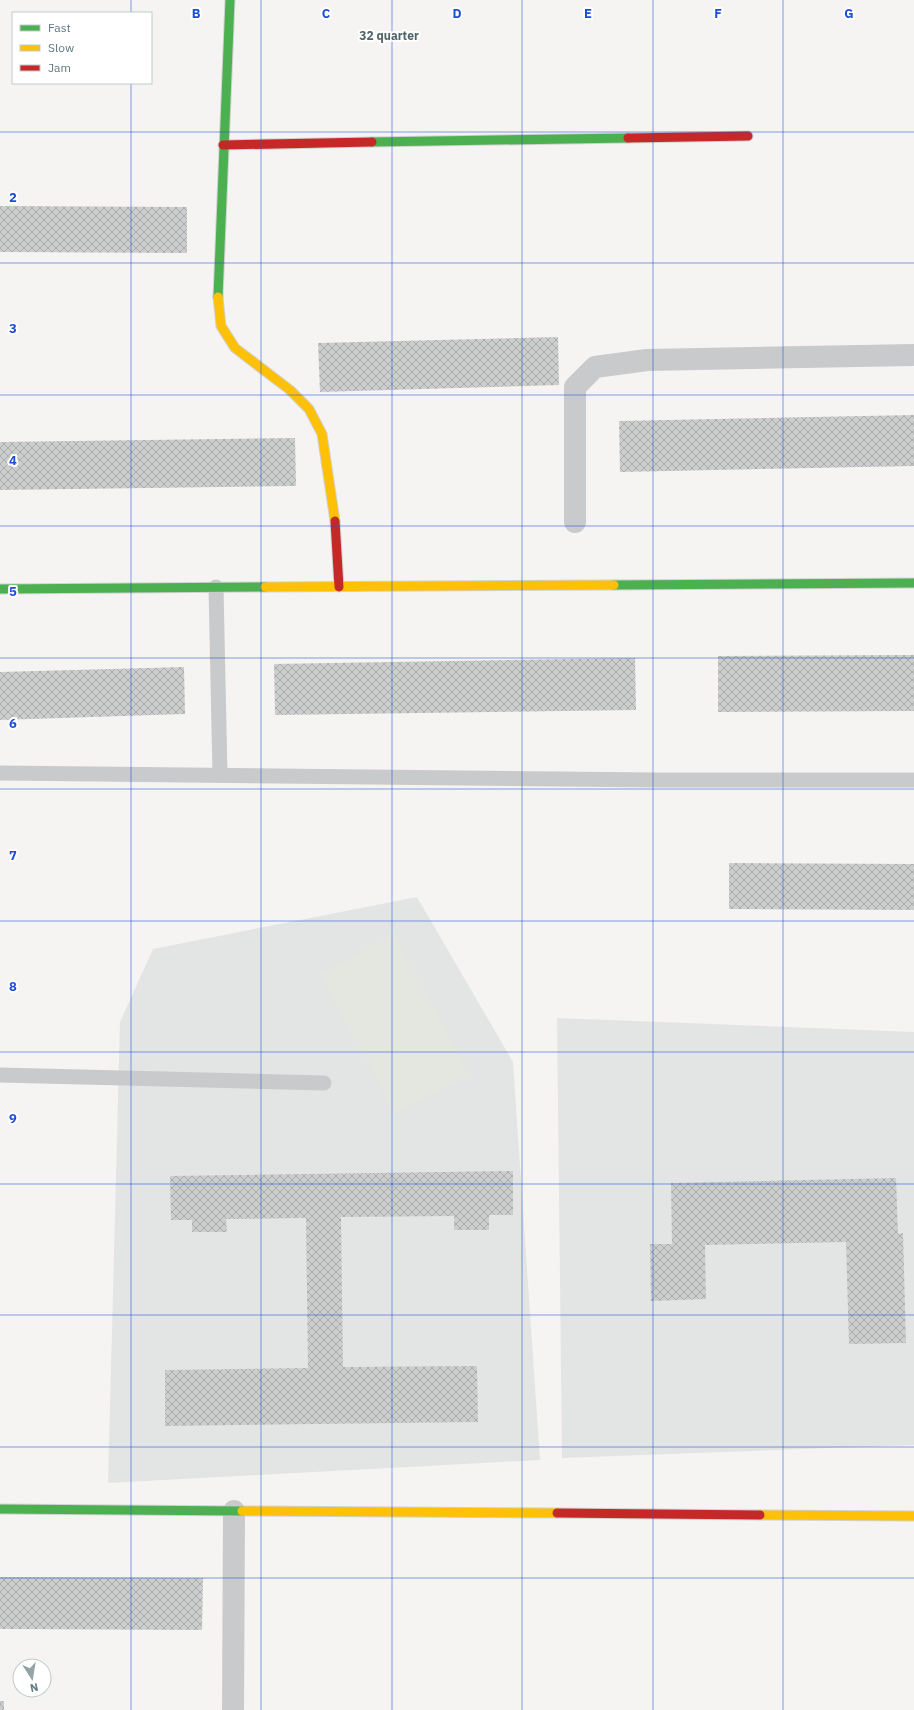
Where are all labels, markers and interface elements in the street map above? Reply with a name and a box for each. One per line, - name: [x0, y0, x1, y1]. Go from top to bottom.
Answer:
- text: B: [192, 5, 201, 22]
- text: C: [322, 5, 331, 22]
- text: D: [452, 5, 462, 22]
- text: E: [584, 5, 592, 22]
- text: F: [714, 5, 722, 22]
- text: G: [844, 5, 854, 22]
- legend: [12, 12, 152, 84]
- text: Fast: [48, 20, 71, 35]
- district label: 32 quarter: [359, 28, 419, 43]
- text: Slow: [48, 40, 74, 55]
- text: Jam: [48, 60, 71, 75]
- text: 2: [9, 189, 17, 206]
- text: 3: [9, 320, 17, 337]
- text: 4: [9, 452, 17, 469]
- text: 5: [9, 583, 17, 600]
- text: 6: [9, 715, 17, 732]
- text: 7: [9, 847, 17, 864]
- text: 8: [9, 978, 17, 995]
- text: 9: [9, 1110, 17, 1127]
- north arrow: [12, 1658, 52, 1698]
- text: N: [29, 1680, 39, 1695]

